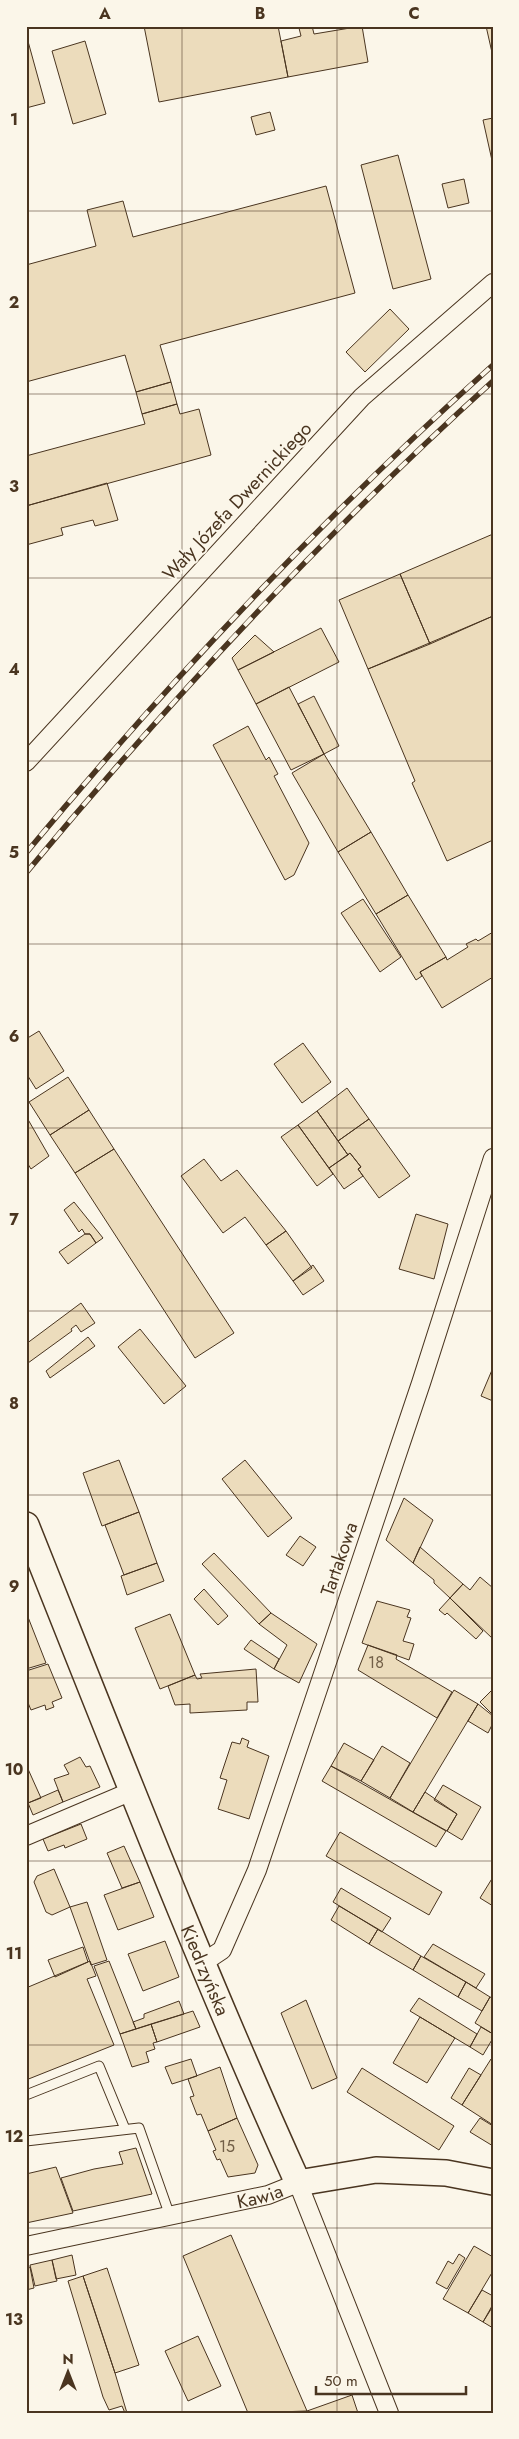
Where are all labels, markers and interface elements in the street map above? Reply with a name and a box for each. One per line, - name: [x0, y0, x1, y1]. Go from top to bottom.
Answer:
- text: A: [98, 2, 111, 25]
- text: B: [255, 2, 265, 25]
- text: C: [408, 2, 420, 25]
- text: 1: [10, 108, 18, 131]
- text: 2: [9, 291, 19, 314]
- street label: Wały Józefa Dwernickiego: [156, 416, 318, 586]
- text: 3: [9, 475, 19, 498]
- text: 4: [8, 658, 20, 681]
- text: 5: [9, 841, 19, 864]
- text: 6: [9, 1025, 19, 1048]
- text: 7: [9, 1208, 19, 1231]
- text: 8: [9, 1392, 19, 1415]
- street label: Tartakowa: [314, 1518, 364, 1600]
- text: 9: [9, 1575, 19, 1598]
- house number: 18: [368, 1651, 384, 1674]
- text: 10: [5, 1758, 23, 1781]
- street label: Kiedrzyńska: [175, 1921, 237, 2020]
- text: 11: [6, 1942, 22, 1965]
- text: 12: [5, 2125, 23, 2148]
- house number: 15: [219, 2135, 235, 2158]
- street label: Kawia: [234, 2177, 287, 2215]
- text: 13: [5, 2308, 23, 2331]
- north arrow: [42, 2346, 92, 2396]
- text: N: [62, 2349, 74, 2369]
- scale bar: [316, 2364, 466, 2396]
- text: 50 m: [324, 2370, 358, 2392]

